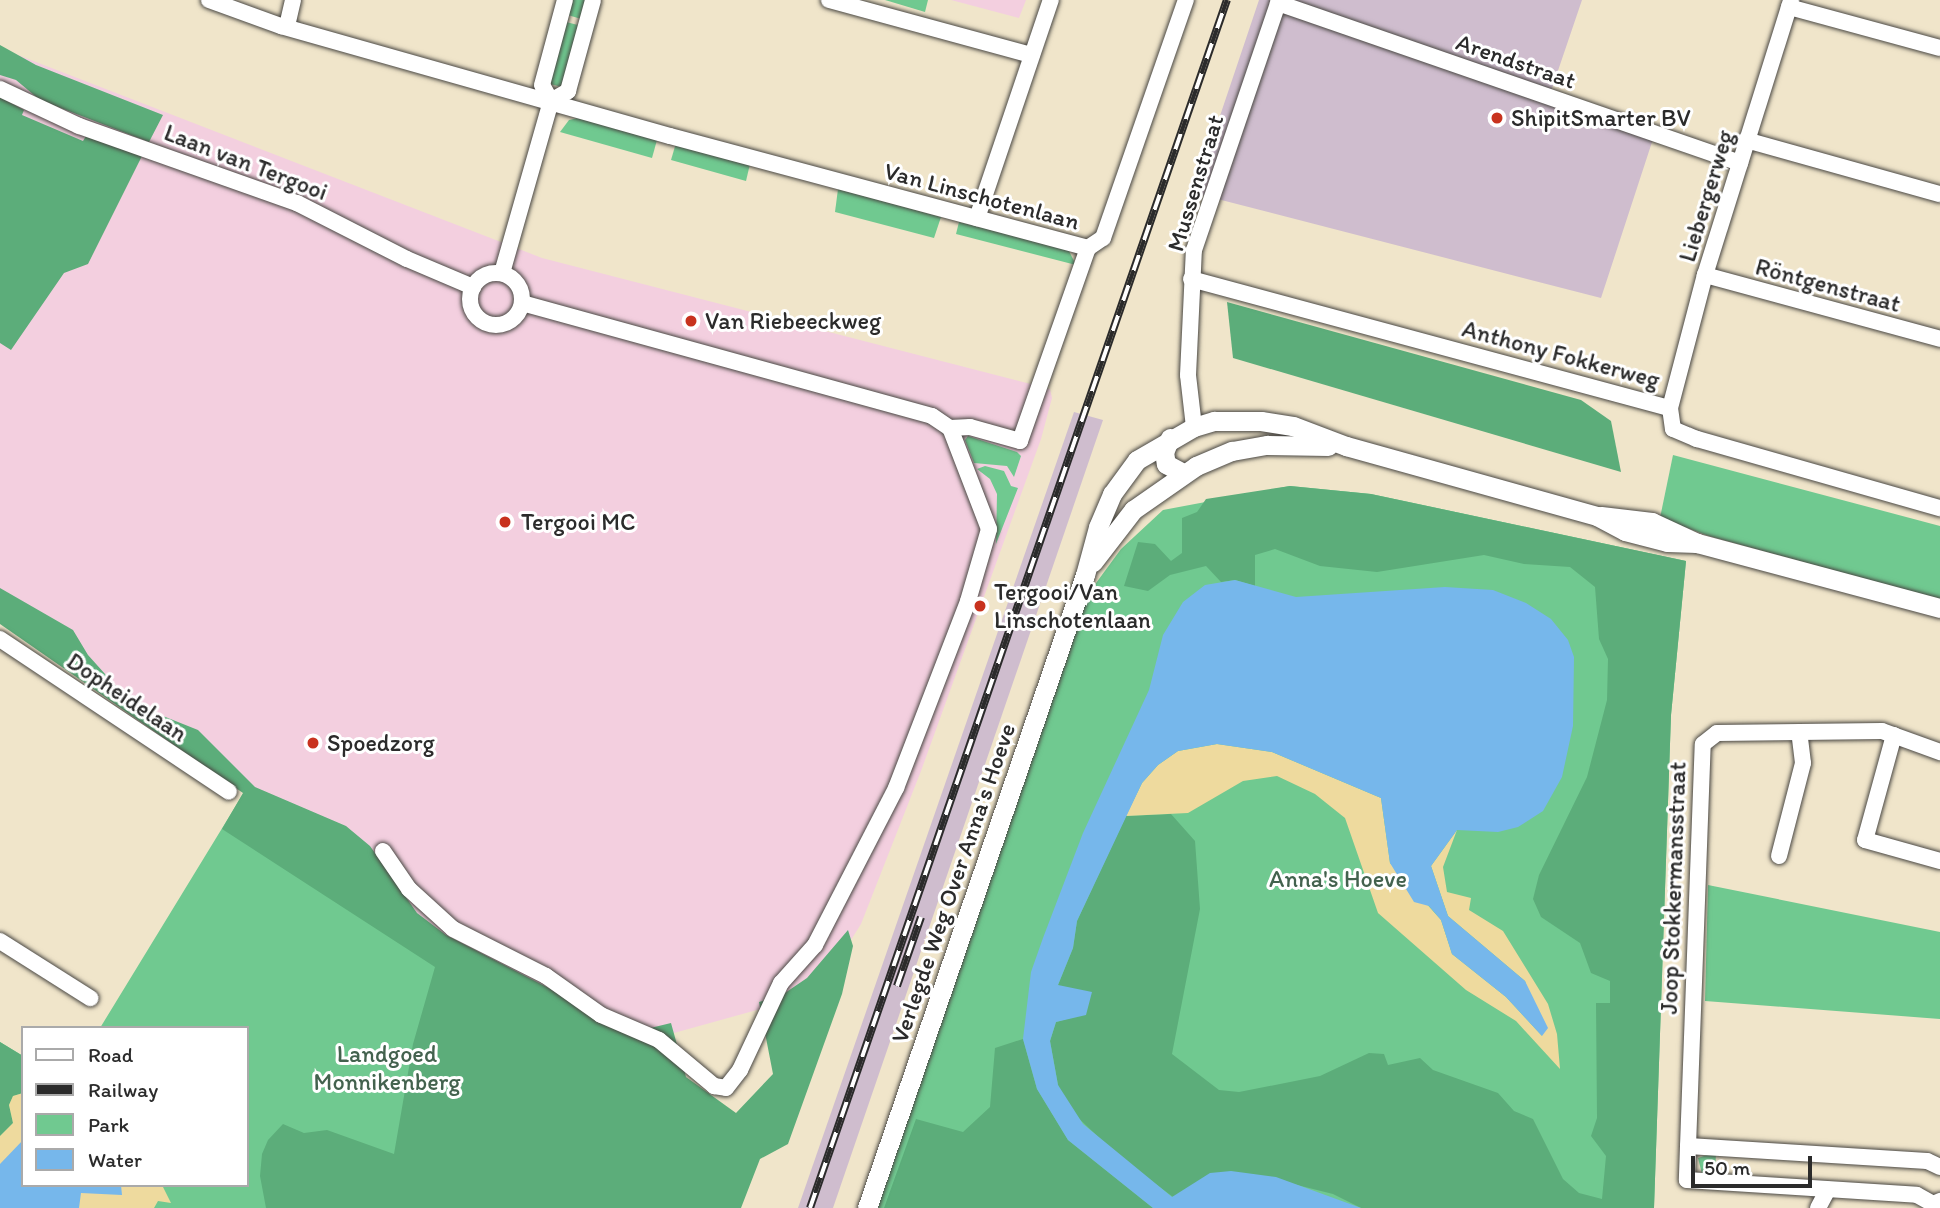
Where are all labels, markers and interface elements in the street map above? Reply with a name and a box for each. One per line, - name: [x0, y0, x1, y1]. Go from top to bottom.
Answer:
- street label: Arendstraat: [1452, 27, 1580, 95]
- place label: ShipitSmarter BV: [1511, 104, 1691, 132]
- marker: ShipitSmarter BV: [1489, 110, 1505, 126]
- street label: Mussenstraat: [1161, 111, 1229, 255]
- street label: Laan van Tergooi: [161, 118, 331, 206]
- street label: Liebergerweg: [1672, 127, 1740, 265]
- street label: Van Linschotenlaan: [881, 156, 1083, 236]
- street label: Röntgenstraat: [1752, 252, 1904, 318]
- place label: Van Riebeeckweg: [705, 307, 880, 335]
- marker: Van Riebeeckweg: [683, 313, 699, 329]
- street label: Anthony Fokkerweg: [1459, 314, 1663, 394]
- place label: Tergooi MC: [521, 508, 635, 536]
- marker: Tergooi MC: [495, 512, 515, 532]
- place label: Tergooi/Van Linschotenlaan: [994, 578, 1151, 634]
- marker: Tergooi/Van Linschotenlaan: [972, 598, 988, 614]
- street label: Dopheidelaan: [61, 646, 193, 748]
- street label: Verlegde Weg Over Anna's Hoeve: [885, 719, 1021, 1047]
- place label: Spoedzorg: [327, 729, 435, 757]
- marker: Spoedzorg: [305, 735, 321, 751]
- street label: Joop Stokkermansstraat: [1654, 761, 1692, 1015]
- park label: Anna's Hoeve: [1269, 865, 1407, 893]
- legend: [21, 1026, 248, 1187]
- park label: Landgoed Monnikenberg: [314, 1040, 460, 1096]
- text: Road: [88, 1042, 133, 1067]
- text: Railway: [88, 1077, 158, 1102]
- text: Park: [88, 1112, 129, 1137]
- scale bar: [1695, 1142, 1816, 1186]
- text: Water: [88, 1147, 142, 1172]
- text: 50 m: [1704, 1155, 1750, 1180]

